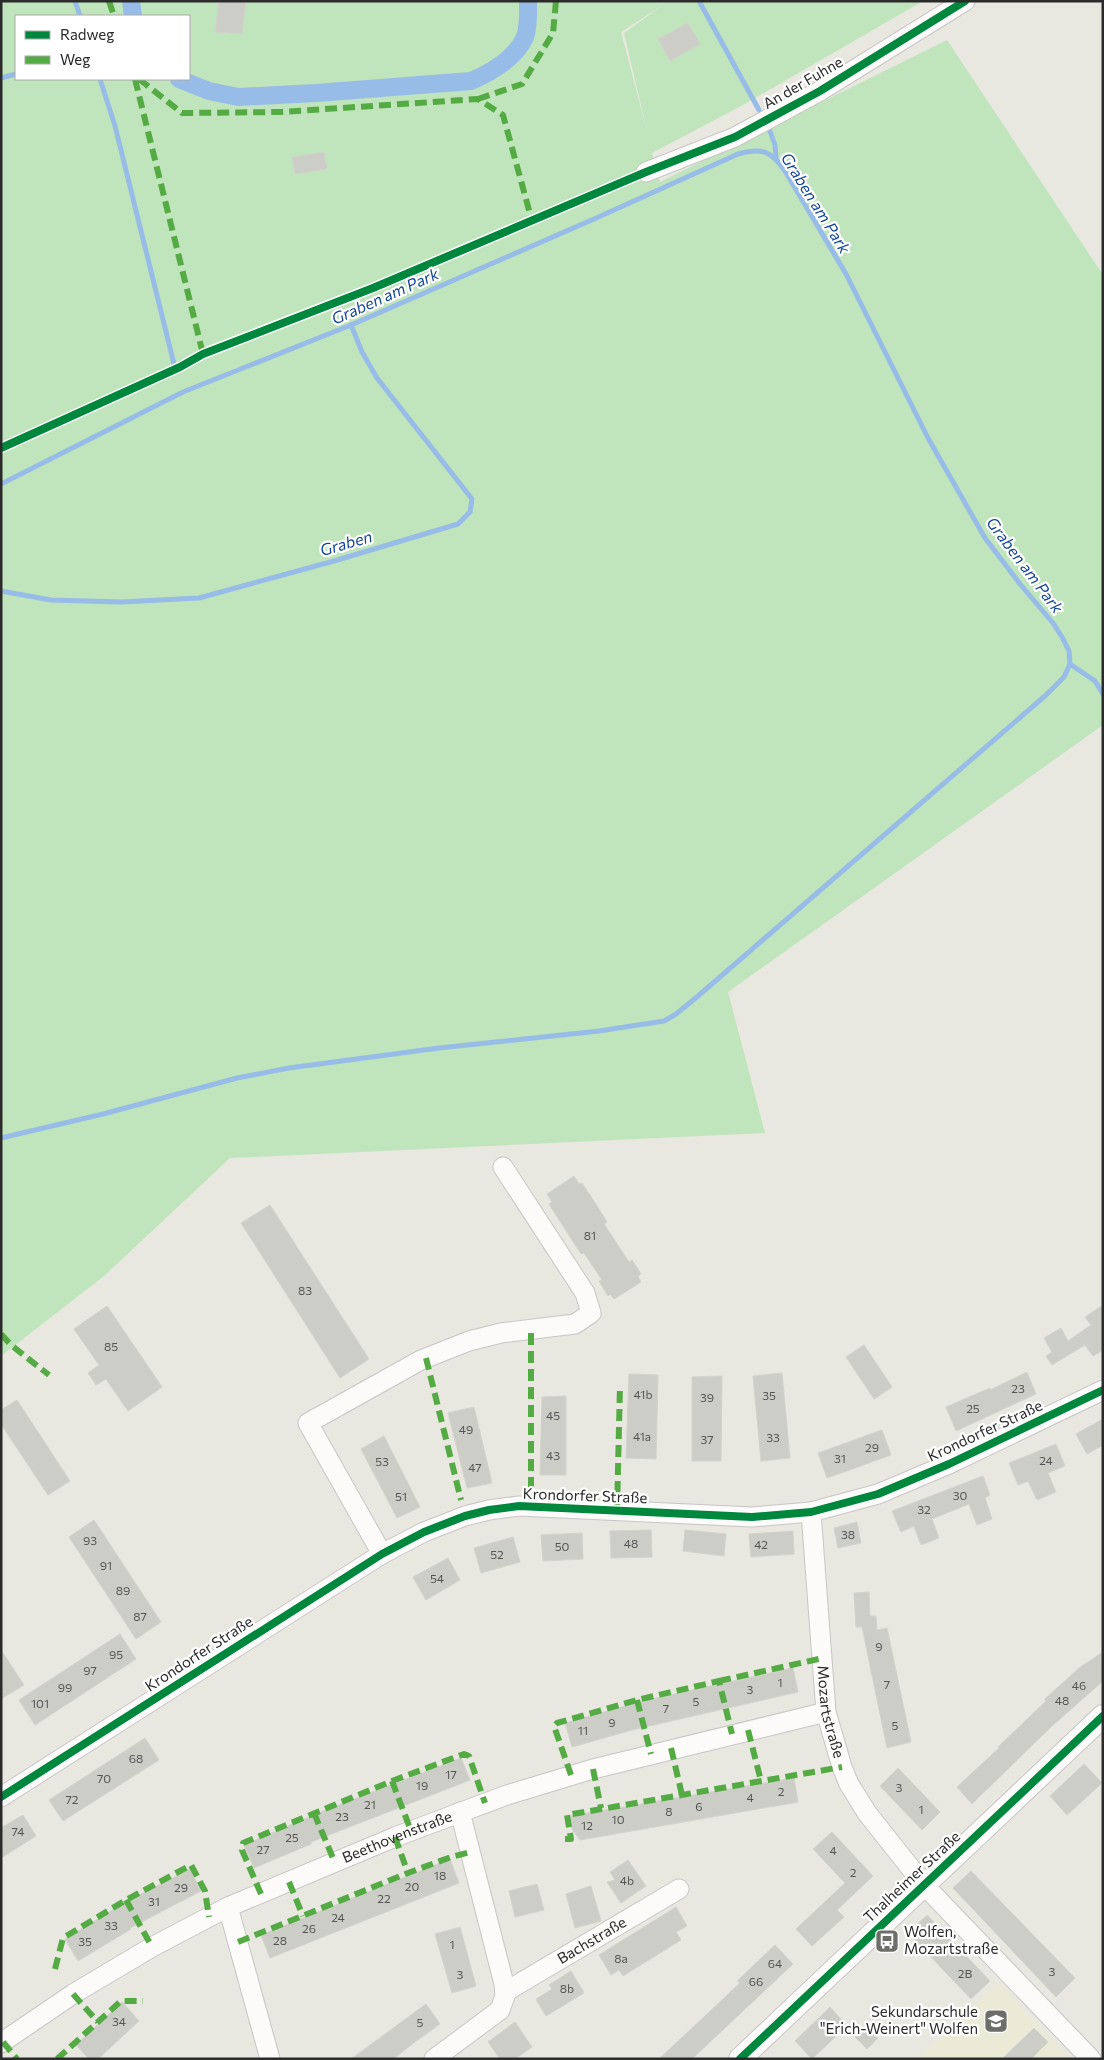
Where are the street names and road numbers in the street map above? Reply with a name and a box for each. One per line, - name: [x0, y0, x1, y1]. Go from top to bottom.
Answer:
- street label: An der Fuhne: [759, 52, 846, 112]
- street label: Krondorfer Straße: [924, 1396, 1045, 1465]
- street label: Krondorfer Straße: [522, 1484, 648, 1506]
- street label: Krondorfer Straße: [141, 1612, 256, 1695]
- street label: Mozartstraße: [815, 1665, 849, 1760]
- street label: Beethovenstraße: [339, 1806, 454, 1866]
- street label: Thalheimer Straße: [859, 1827, 963, 1926]
- street label: Bachstraße: [554, 1912, 629, 1967]

